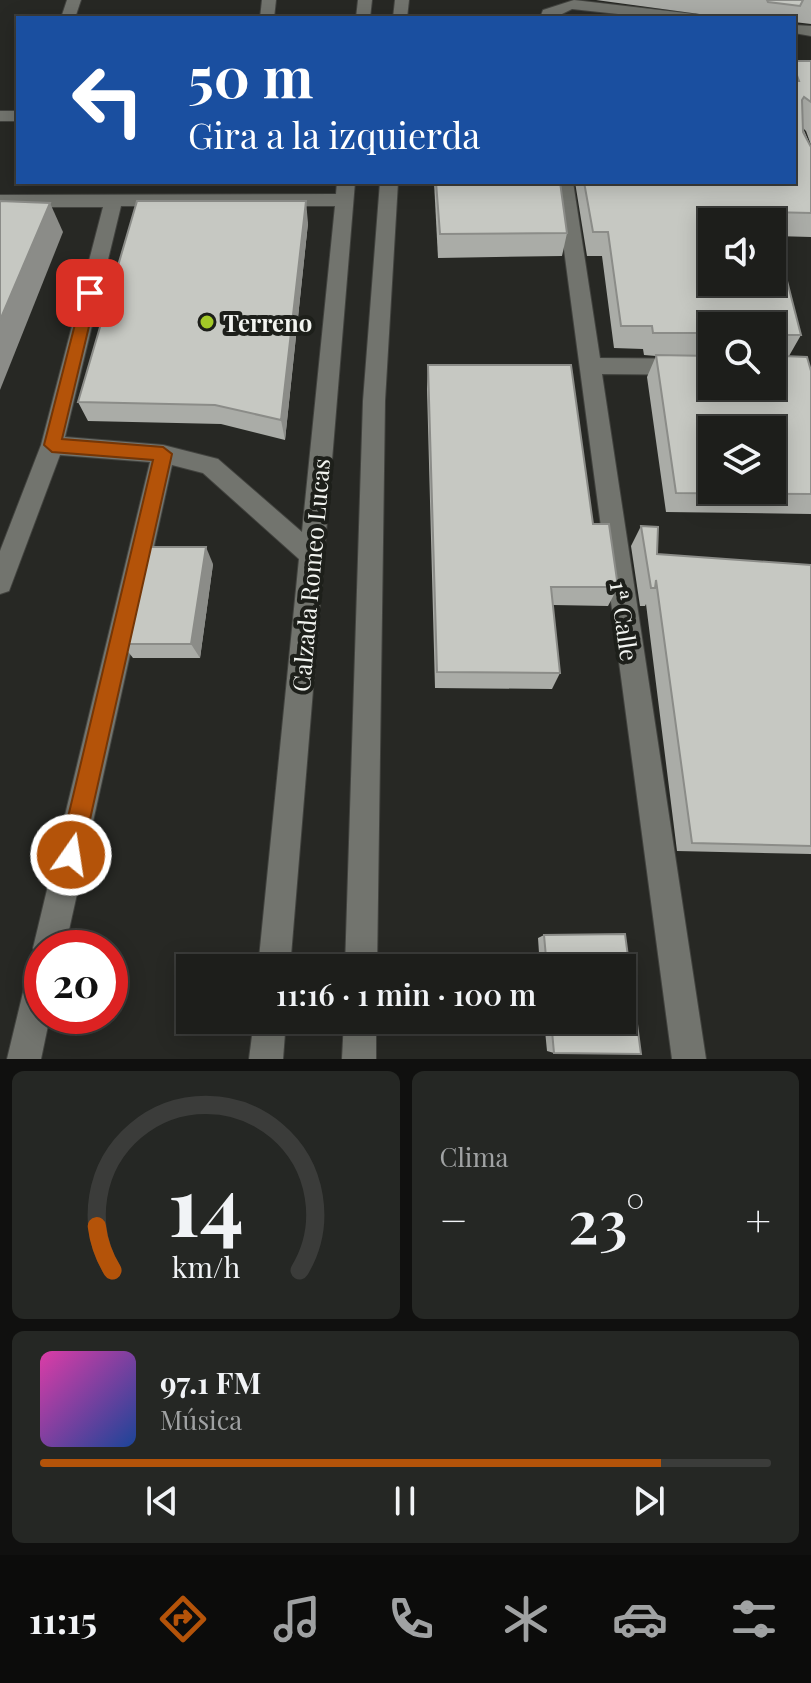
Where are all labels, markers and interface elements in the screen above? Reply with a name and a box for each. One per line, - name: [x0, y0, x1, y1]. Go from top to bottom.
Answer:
- text: 50 m: [188, 38, 314, 113]
- icon: left: [56, 48, 160, 152]
- text: Gira a la izquierda: [188, 110, 480, 158]
- map controls: [698, 208, 786, 504]
- button: sound: [698, 208, 786, 296]
- pin: [56, 259, 124, 327]
- icon: arrive: [68, 271, 112, 315]
- place label: Terreno: [223, 306, 312, 338]
- button: search: [698, 312, 786, 400]
- marker: Terreno: [198, 313, 216, 331]
- button: layers: [698, 416, 786, 504]
- street label: Calzada Romeo Lucas: [284, 457, 336, 693]
- street label: 1ª Calle: [604, 579, 646, 663]
- position arrow: [29, 813, 113, 897]
- speed limit sign: 20: [24, 930, 128, 1034]
- text: 11:16 · 1 min · 100 m: [276, 974, 536, 1014]
- text: Clima: [440, 1139, 508, 1174]
- text: 14: [168, 1147, 244, 1258]
- text: 23°: [568, 1179, 645, 1259]
- text: −: [440, 1189, 468, 1248]
- text: +: [745, 1189, 771, 1248]
- text: km/h: [171, 1247, 240, 1285]
- text: 97.1 FM: [160, 1362, 261, 1402]
- text: Música: [160, 1402, 242, 1437]
- icon: previous: [140, 1479, 184, 1523]
- icon: pause: [383, 1479, 427, 1523]
- icon: next: [627, 1479, 671, 1523]
- icon: directions: [155, 1591, 211, 1647]
- icon: music: [269, 1591, 325, 1647]
- icon: phone: [383, 1591, 439, 1647]
- icon: climate: [498, 1591, 554, 1647]
- icon: car: [612, 1591, 668, 1647]
- icon: filters: [726, 1591, 782, 1647]
- text: 11:15: [29, 1595, 97, 1643]

